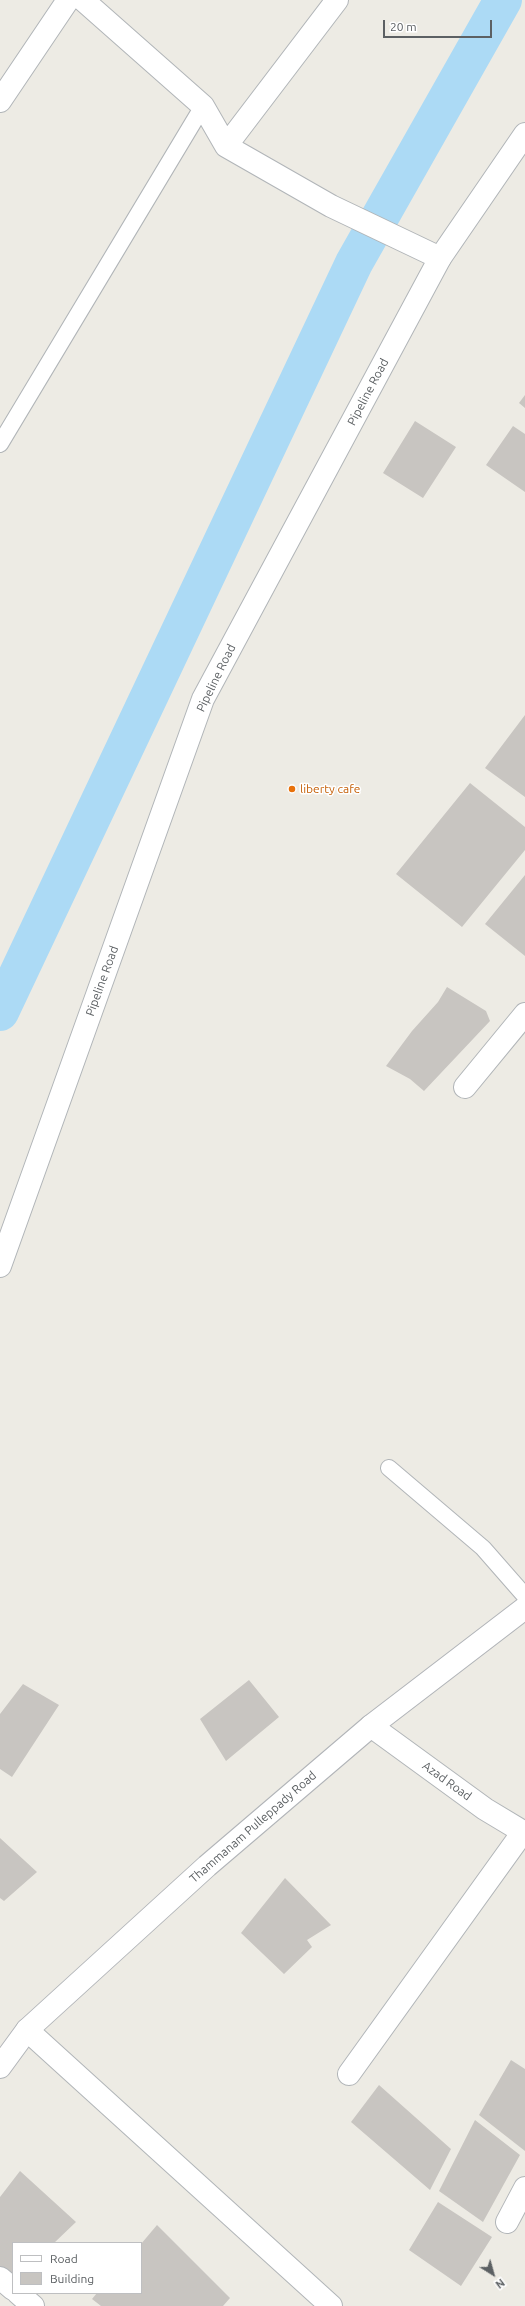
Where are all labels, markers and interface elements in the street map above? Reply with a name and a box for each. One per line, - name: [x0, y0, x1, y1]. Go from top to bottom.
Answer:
- scale bar: [385, 12, 494, 38]
- text: 20 m: [390, 20, 417, 33]
- street label: Pipeline Road: [344, 356, 392, 428]
- street label: Pipeline Road: [193, 642, 239, 714]
- place label: liberty cafe: [300, 782, 360, 796]
- marker: liberty cafe: [287, 784, 297, 794]
- street label: Pipeline Road: [83, 944, 121, 1018]
- street label: Azad Road: [420, 1758, 474, 1804]
- street label: Thammanam Pulleppady Road: [187, 1768, 319, 1886]
- legend: [12, 2242, 142, 2294]
- text: Road: [50, 2252, 78, 2265]
- north arrow: [473, 2254, 513, 2294]
- text: Building: [50, 2272, 94, 2285]
- text: N: [493, 2276, 507, 2291]

